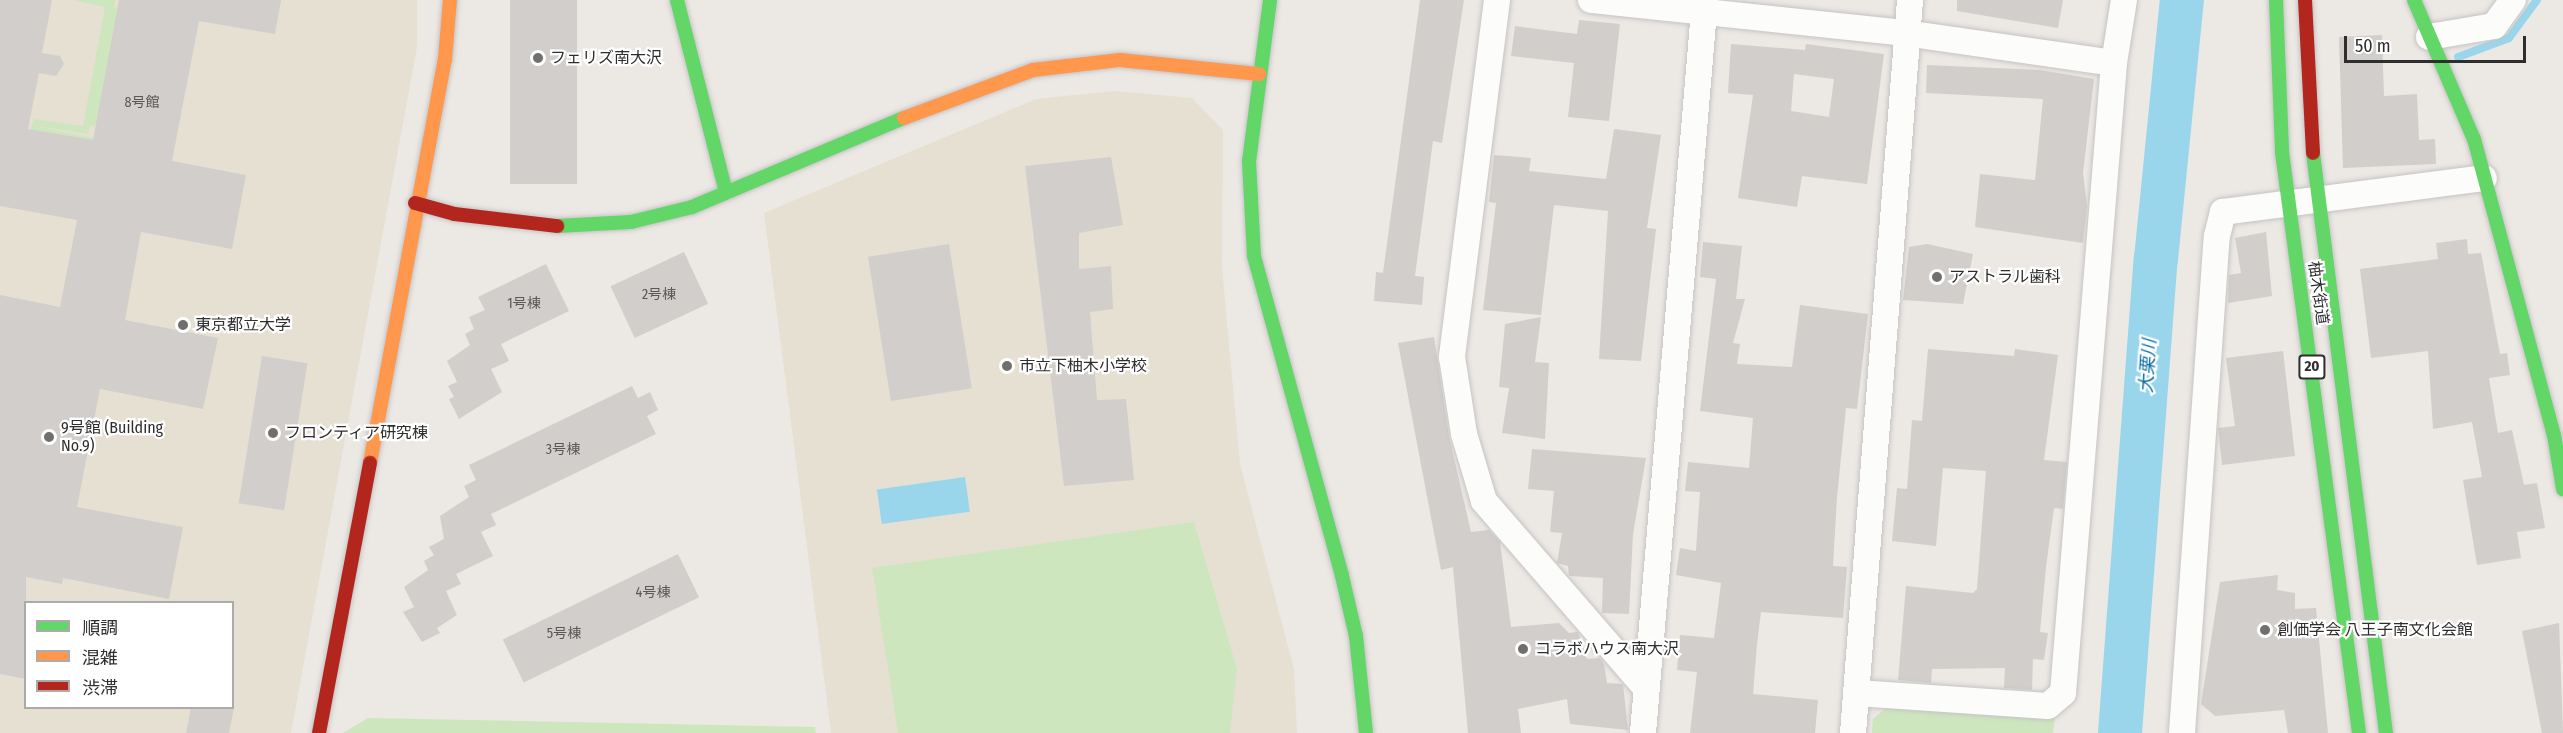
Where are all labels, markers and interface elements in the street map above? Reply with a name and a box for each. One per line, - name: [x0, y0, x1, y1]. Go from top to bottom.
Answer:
- scale bar: [2347, 24, 2528, 62]
- text: 50 m: [2355, 35, 2391, 57]
- place label: フェリズ南大沢: [550, 48, 662, 68]
- marker: フェリズ南大沢: [531, 51, 545, 65]
- house number: 8号館: [125, 95, 159, 111]
- street label: 柚木街道: [2304, 260, 2332, 326]
- place label: アストラル歯科: [1949, 267, 2061, 287]
- marker: アストラル歯科: [1930, 270, 1944, 284]
- house number: 2号棟: [642, 287, 676, 303]
- house number: 1号棟: [507, 296, 541, 312]
- place label: 東京都立大学: [195, 315, 291, 335]
- marker: 東京都立大学: [176, 318, 190, 332]
- water label: 大栗川: [2135, 338, 2161, 394]
- road number: 20: [2297, 355, 2327, 379]
- place label: 市立下柚木小学校: [1019, 356, 1147, 376]
- marker: 市立下柚木小学校: [1000, 359, 1014, 373]
- place label: 9号館 (Building No.9): [61, 418, 163, 456]
- place label: フロンティア研究棟: [285, 423, 429, 443]
- marker: フロンティア研究棟: [266, 426, 280, 440]
- marker: 9号館 (Building No.9): [42, 430, 56, 444]
- house number: 3号棟: [546, 442, 580, 458]
- house number: 4号棟: [636, 585, 670, 601]
- legend: [24, 601, 234, 709]
- text: 順調: [82, 617, 118, 639]
- place label: 創価学会 八王子南文化会館: [2277, 620, 2473, 640]
- marker: 創価学会 八王子南文化会館: [2258, 623, 2272, 637]
- house number: 5号棟: [547, 626, 581, 642]
- place label: コラボハウス南大沢: [1535, 639, 1679, 659]
- marker: コラボハウス南大沢: [1516, 642, 1530, 656]
- text: 混雑: [82, 647, 118, 669]
- text: 渋滞: [82, 677, 118, 699]

